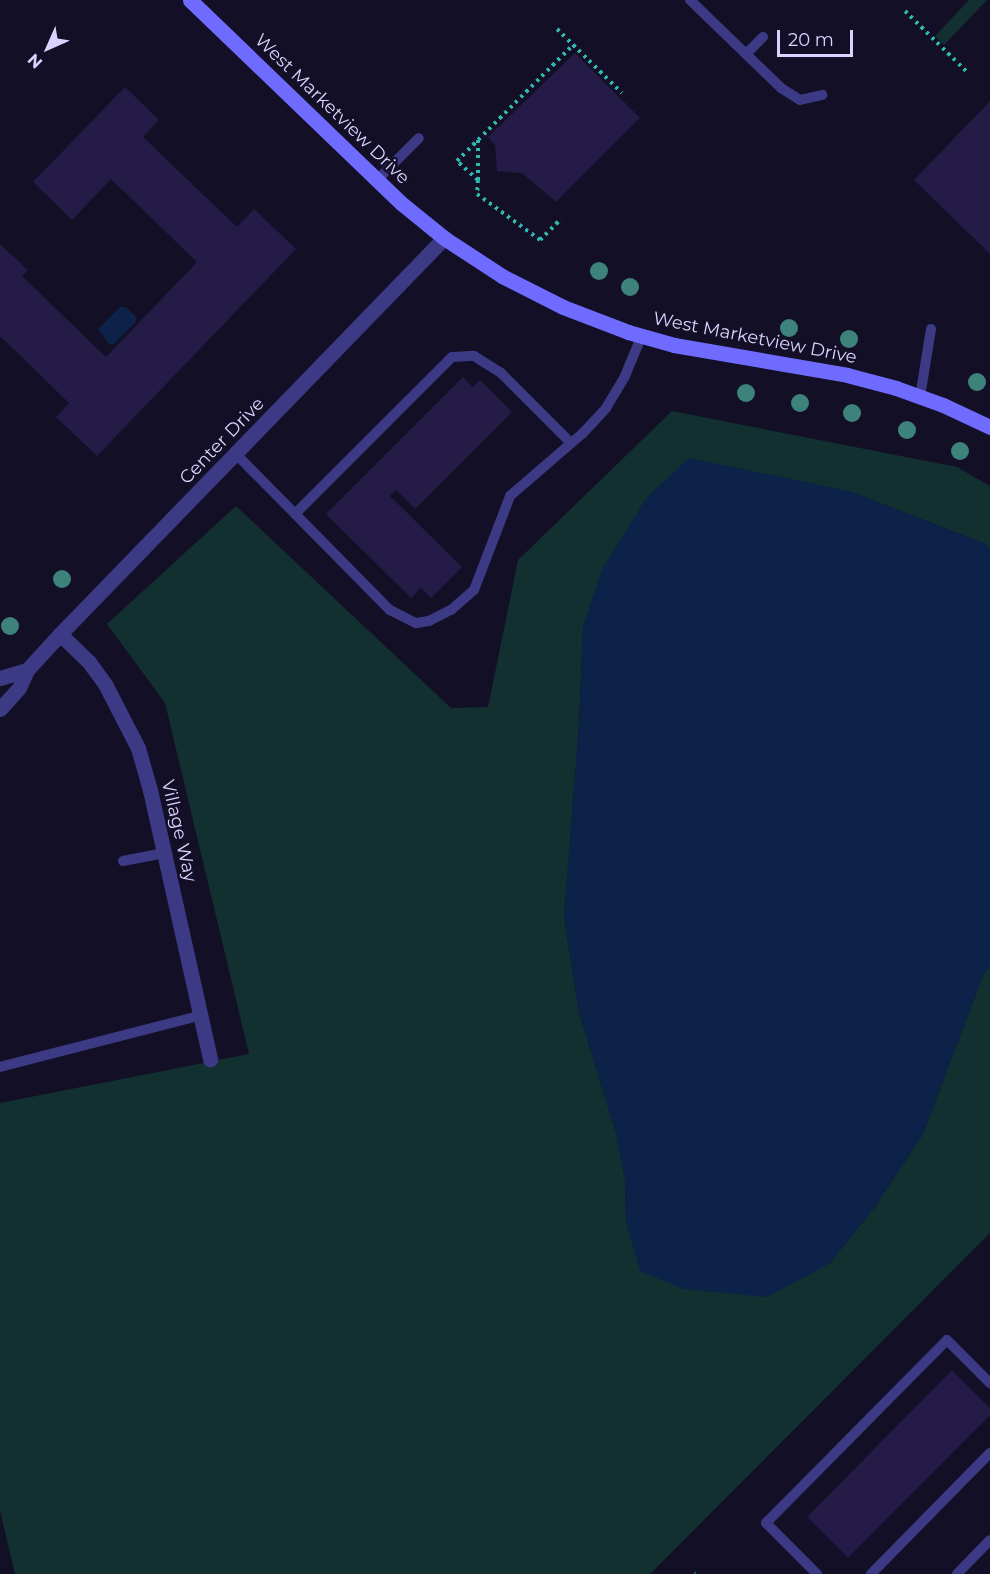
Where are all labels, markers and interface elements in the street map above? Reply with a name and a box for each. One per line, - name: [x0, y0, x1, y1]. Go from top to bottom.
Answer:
- north arrow: [18, 18, 78, 78]
- scale bar: [780, 18, 856, 56]
- street label: West Marketview Drive: [250, 29, 414, 189]
- text: 20 m: [788, 29, 834, 51]
- text: N: [24, 50, 46, 72]
- street label: West Marketview Drive: [651, 308, 859, 368]
- street label: Center Drive: [175, 393, 269, 489]
- street label: Village Way: [157, 778, 201, 884]

